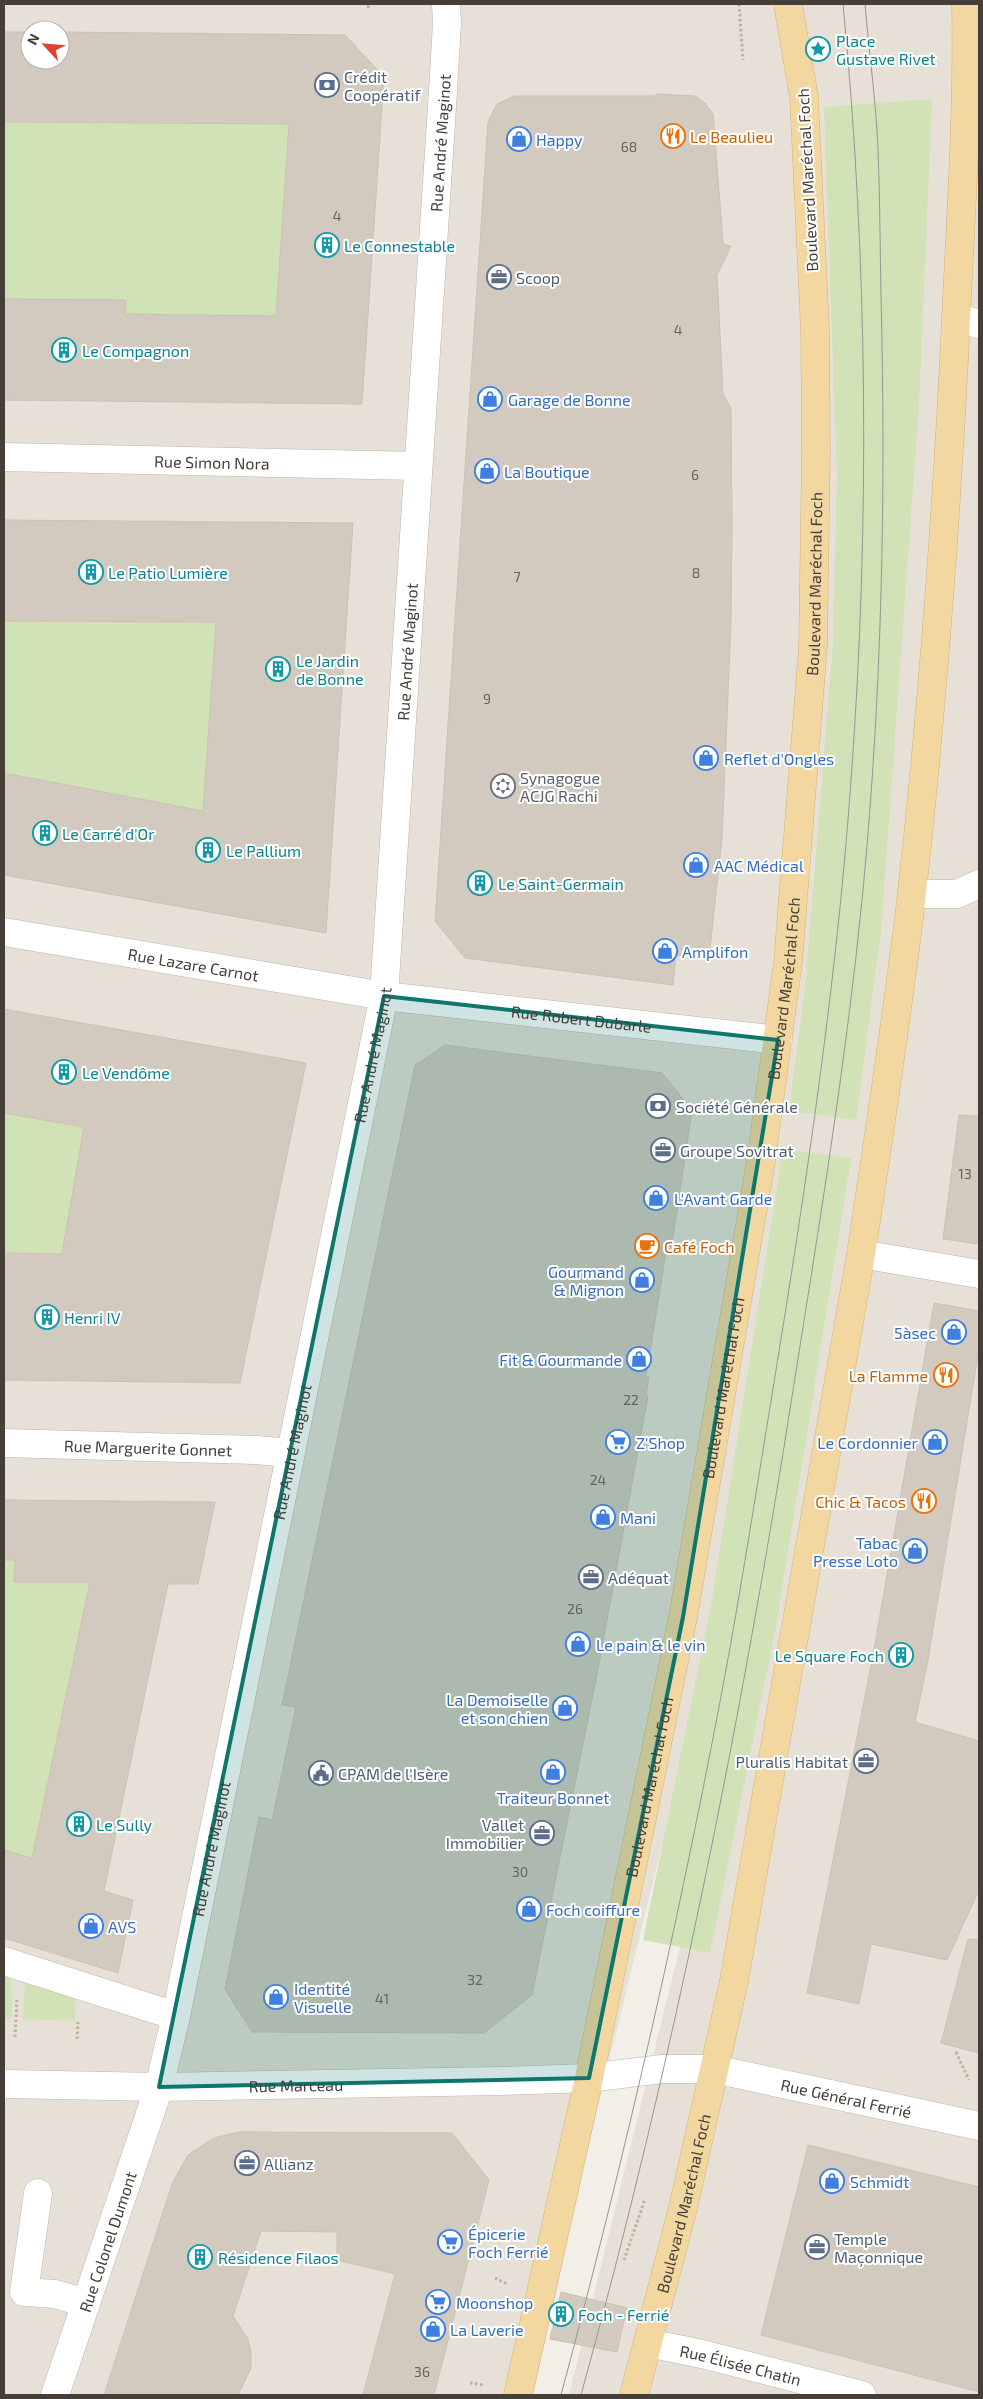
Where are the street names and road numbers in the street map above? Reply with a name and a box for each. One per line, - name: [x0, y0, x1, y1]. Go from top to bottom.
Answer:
- street label: Rue André Maginot: [426, 74, 453, 212]
- street label: Boulevard Maréchal Foch: [793, 88, 821, 272]
- street label: Rue Simon Nora: [154, 451, 270, 472]
- street label: Boulevard Maréchal Foch: [801, 492, 825, 676]
- street label: Rue André Maginot: [392, 582, 420, 721]
- street label: Boulevard Maréchal Foch: [763, 896, 803, 1081]
- street label: Rue Lazare Carnot: [126, 944, 260, 984]
- street label: Rue André Maginot: [349, 987, 394, 1124]
- street label: Rue Robert Dubarle: [510, 1001, 653, 1035]
- street label: Boulevard Maréchal Foch: [697, 1295, 747, 1480]
- street label: Rue André Maginot: [268, 1382, 314, 1521]
- street label: Rue Marguerite Gonnet: [64, 1435, 232, 1459]
- street label: Boulevard Maréchal Foch: [621, 1695, 676, 1879]
- street label: Rue André Maginot: [187, 1779, 233, 1918]
- street label: Rue Marceau: [249, 2074, 343, 2095]
- street label: Rue Général Ferrié: [779, 2074, 913, 2121]
- street label: Boulevard Maréchal Foch: [652, 2112, 713, 2295]
- street label: Rue Colonel Dumont: [74, 2169, 139, 2314]
- street label: Rue Élisée Chatin: [678, 2340, 803, 2389]

